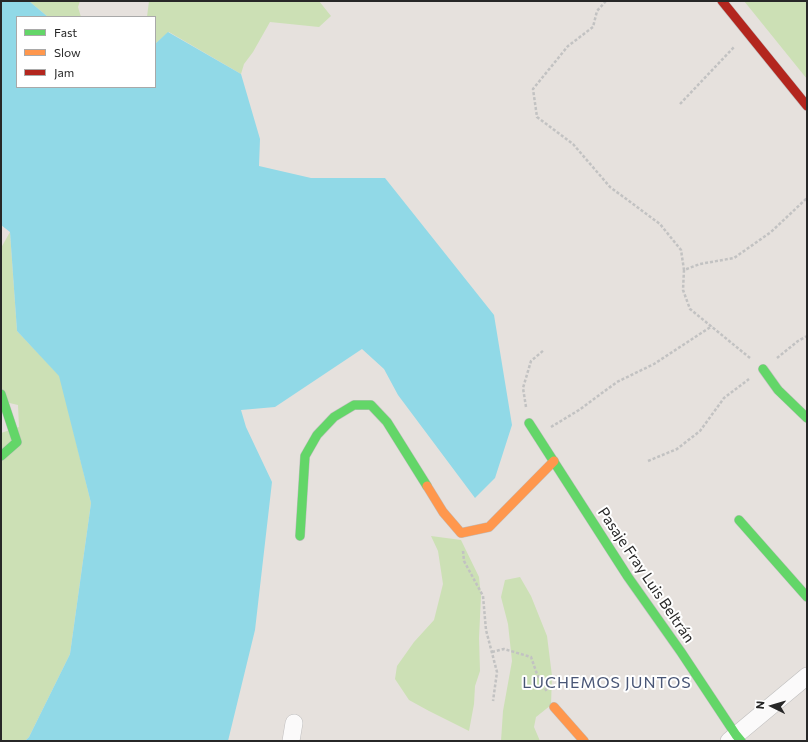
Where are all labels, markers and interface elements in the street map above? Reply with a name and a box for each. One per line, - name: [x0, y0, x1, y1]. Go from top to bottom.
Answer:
- legend: [16, 16, 156, 88]
- text: Fast: [54, 25, 77, 39]
- text: Slow: [54, 45, 81, 59]
- text: Jam: [54, 65, 74, 79]
- street label: Pasaje Fray Luis Beltrán: [594, 504, 698, 646]
- district label: LUCHEMOS JUNTOS: [522, 673, 692, 693]
- north arrow: [752, 686, 792, 726]
- text: N: [753, 700, 766, 710]

